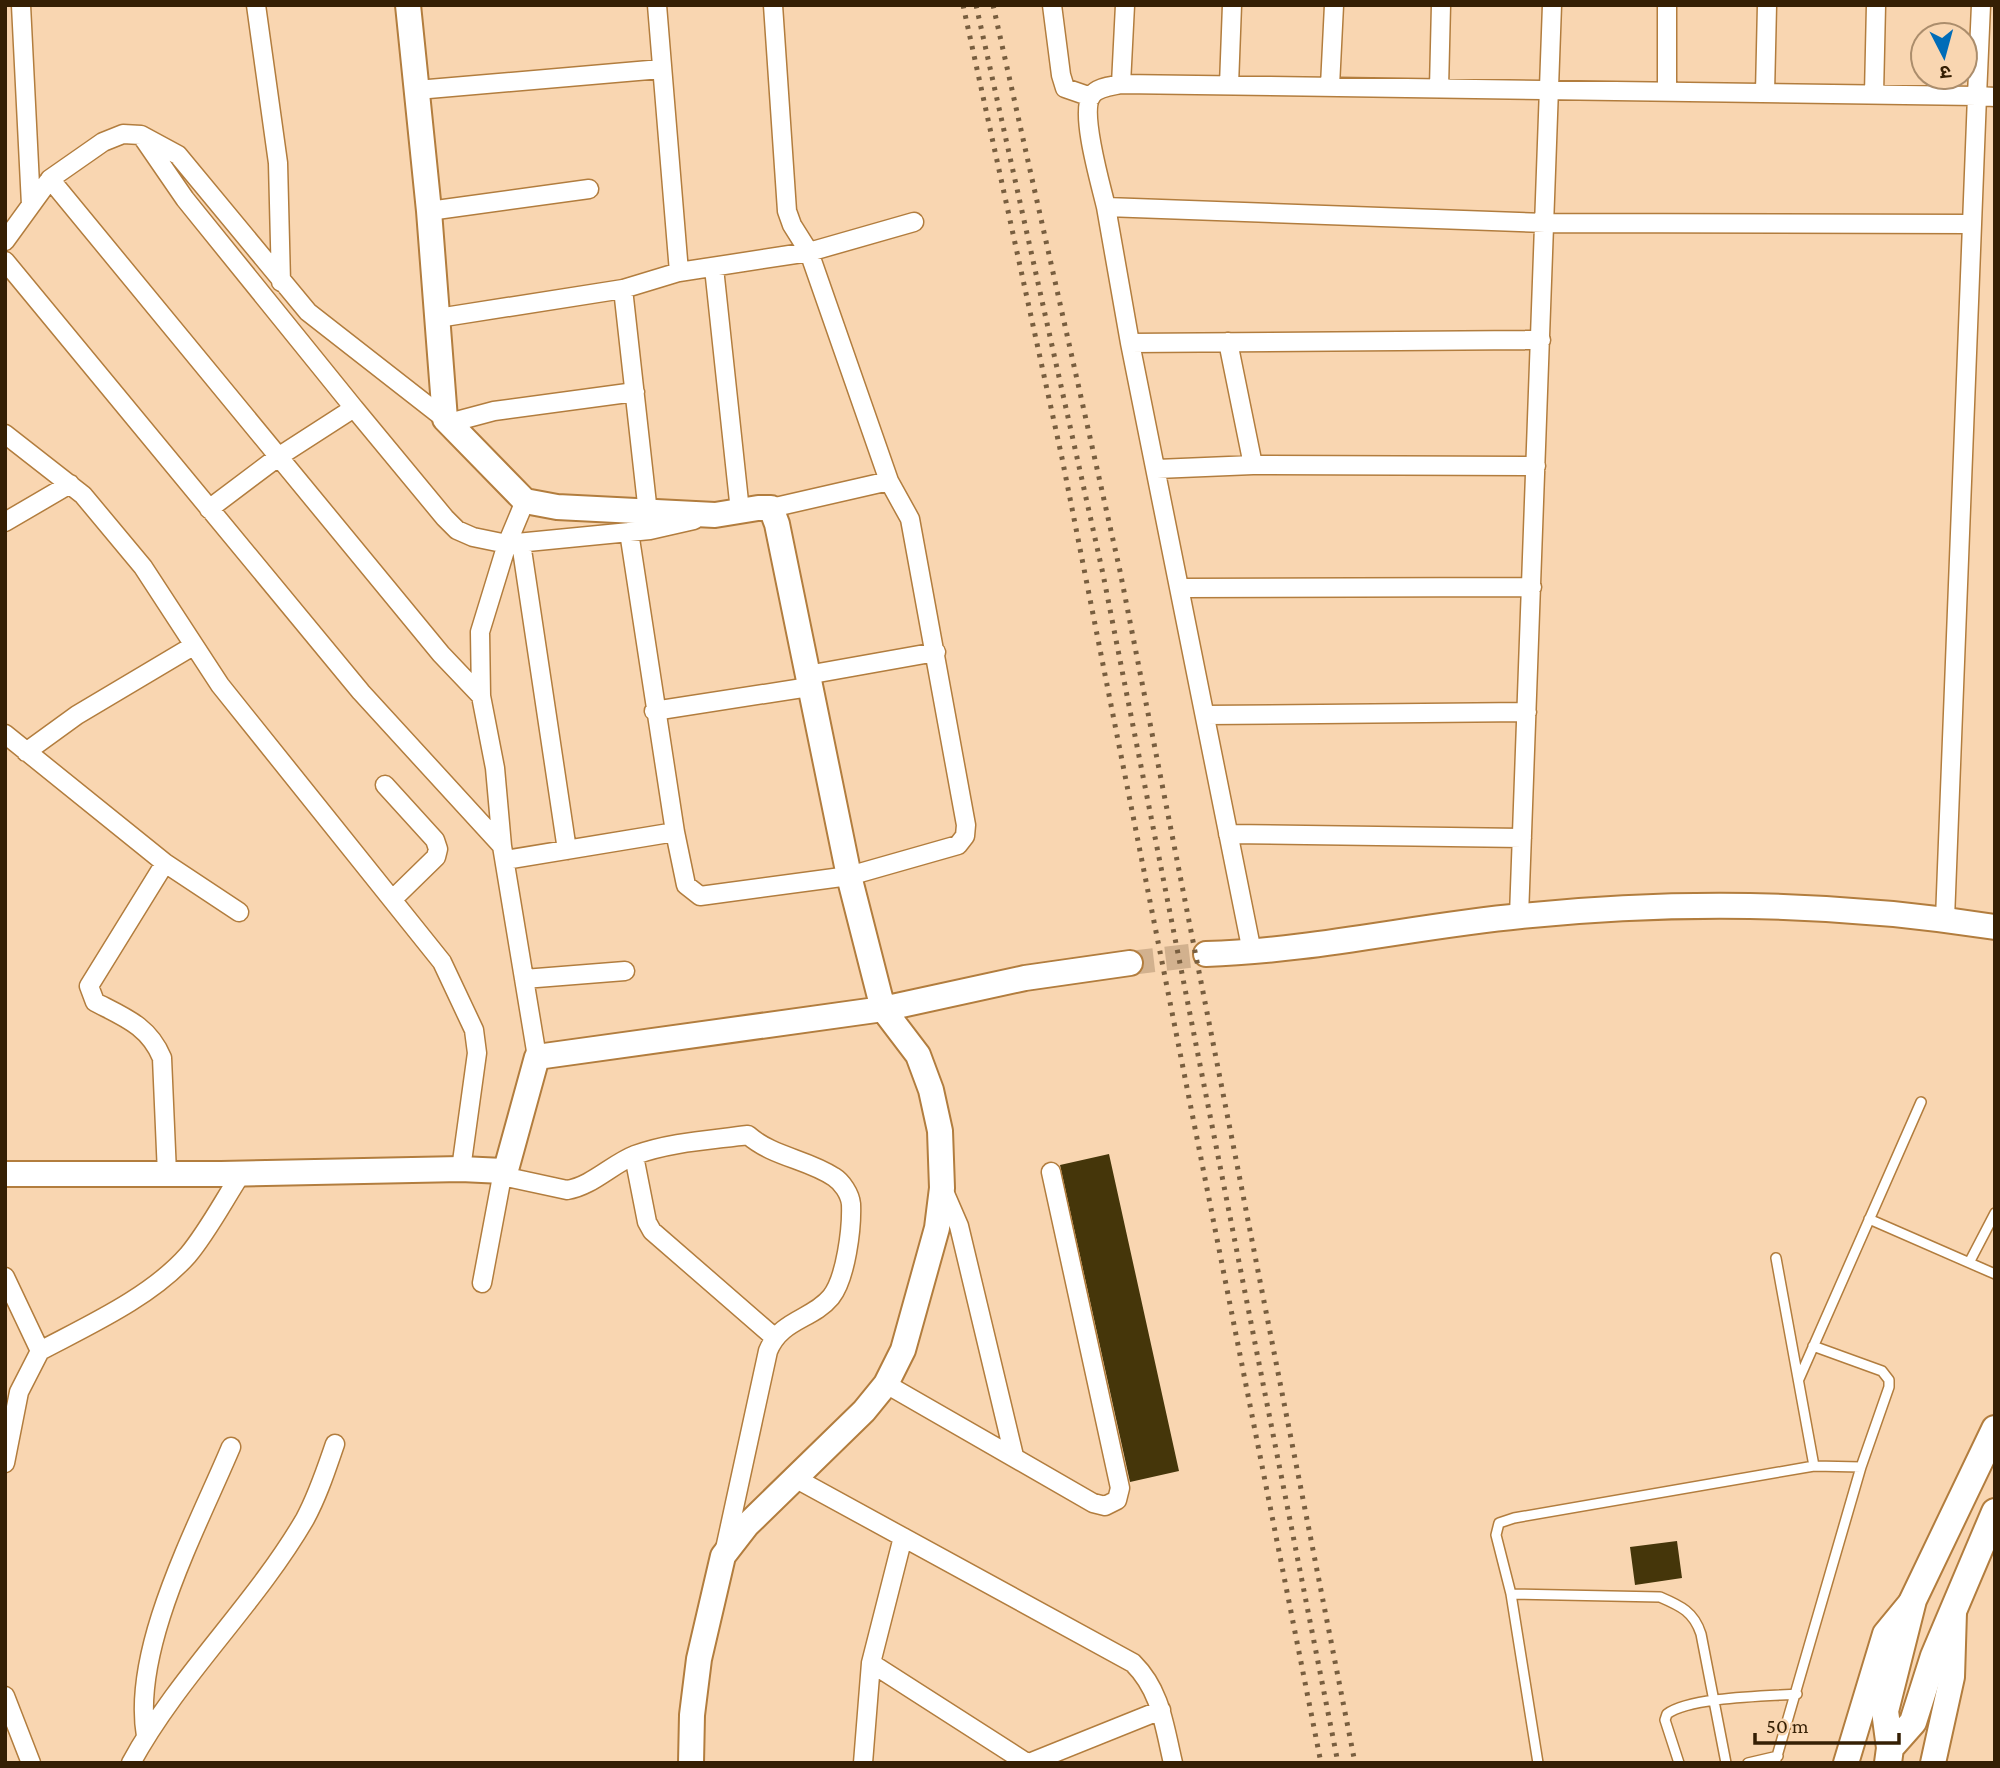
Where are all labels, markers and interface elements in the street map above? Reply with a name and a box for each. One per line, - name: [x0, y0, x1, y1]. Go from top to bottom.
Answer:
- north arrow: [1909, 21, 1979, 91]
- text: उ: [1938, 61, 1952, 84]
- scale bar: [1755, 1702, 1898, 1746]
- text: 50 m: [1766, 1714, 1809, 1738]

